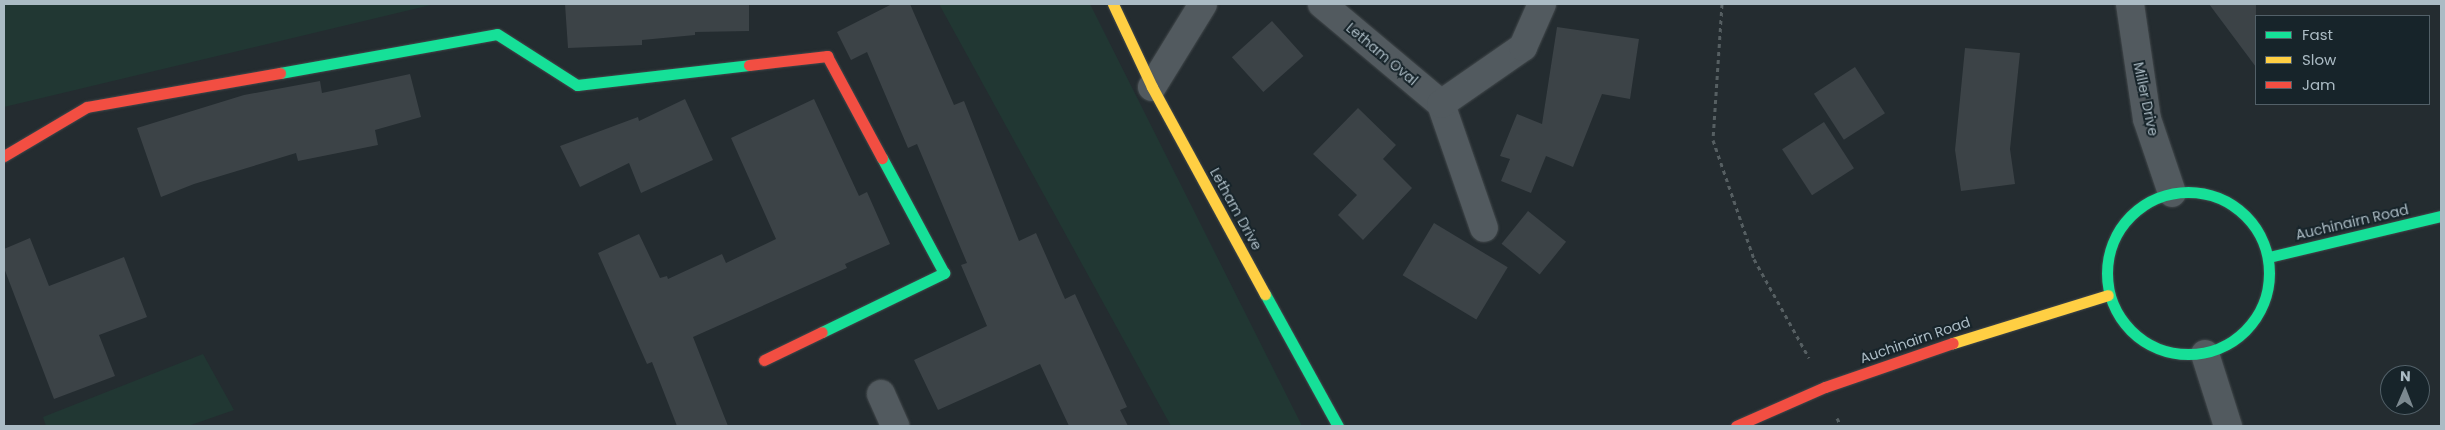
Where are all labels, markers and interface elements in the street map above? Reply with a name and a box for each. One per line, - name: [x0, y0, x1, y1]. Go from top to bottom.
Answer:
- legend: [2255, 15, 2430, 105]
- street label: Letham Oval: [1343, 19, 1421, 89]
- text: Fast: [2302, 24, 2333, 45]
- text: Slow: [2302, 49, 2336, 70]
- street label: Miller Drive: [2130, 61, 2162, 137]
- text: Jam: [2302, 74, 2336, 95]
- street label: Letham Drive: [1206, 165, 1266, 253]
- street label: Auchinairn Road: [2294, 201, 2410, 243]
- street label: Auchinairn Road: [1858, 313, 1972, 367]
- north arrow: [2380, 365, 2430, 415]
- text: N: [2400, 366, 2411, 386]

